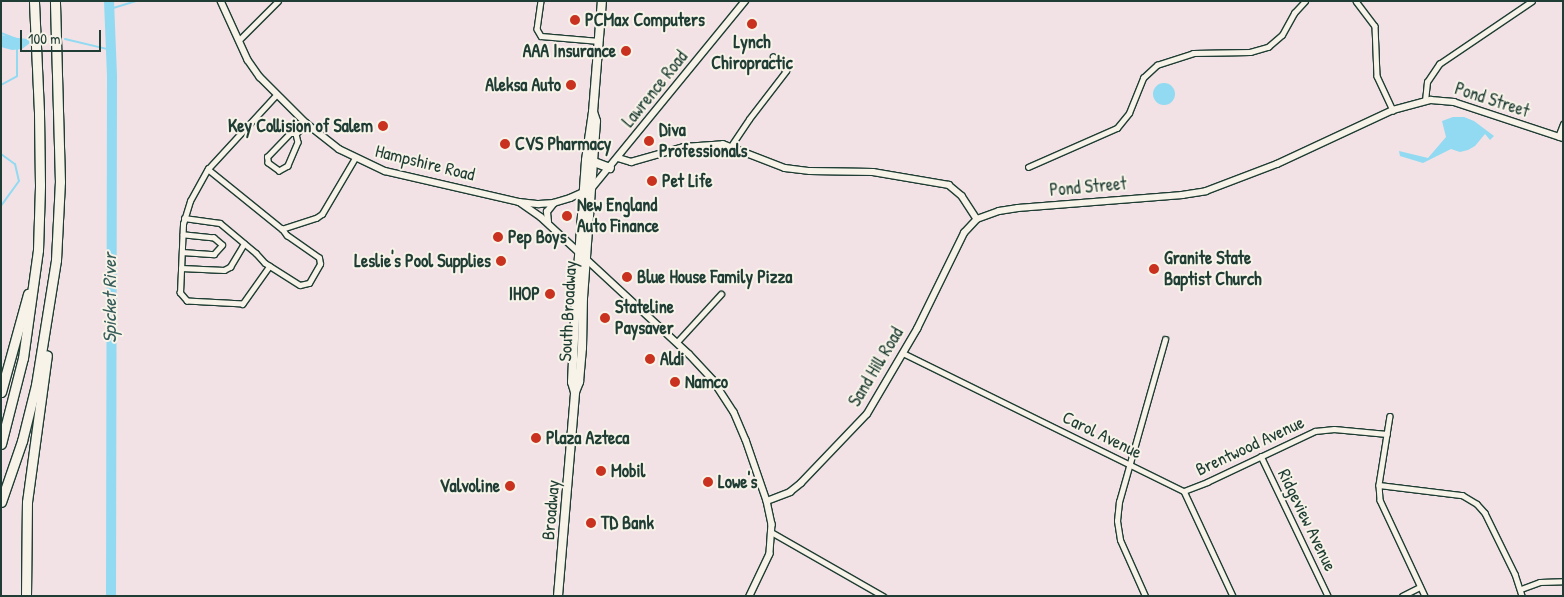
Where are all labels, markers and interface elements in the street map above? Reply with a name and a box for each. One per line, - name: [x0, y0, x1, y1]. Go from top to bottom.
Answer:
- place label: PCMax Computers: [585, 9, 705, 31]
- marker: PCMax Computers: [569, 14, 581, 26]
- marker: Lynch Chiropractic: [746, 18, 758, 30]
- scale bar: [22, 20, 104, 52]
- text: 100 m: [28, 28, 61, 49]
- place label: Lynch Chiropractic: [711, 32, 793, 74]
- place label: AAA Insurance: [523, 40, 616, 62]
- marker: AAA Insurance: [620, 45, 632, 57]
- street label: Lawrence Road: [618, 46, 692, 132]
- place label: Aleksa Auto: [485, 74, 561, 96]
- street label: Pond Street: [1452, 78, 1532, 122]
- marker: Aleksa Auto: [565, 79, 577, 91]
- place label: Key Collision of Salem: [228, 115, 373, 137]
- marker: Key Collision of Salem: [377, 120, 389, 132]
- place label: Diva Professionals: [659, 120, 748, 162]
- place label: CVS Pharmacy: [515, 133, 611, 155]
- marker: Diva Professionals: [643, 135, 655, 147]
- marker: CVS Pharmacy: [499, 138, 511, 150]
- street label: Hampshire Road: [373, 140, 477, 186]
- place label: Pet Life: [662, 170, 713, 192]
- street label: Pond Street: [1049, 173, 1127, 201]
- marker: Pet Life: [646, 175, 658, 187]
- place label: New England Auto Finance: [577, 195, 659, 238]
- marker: New England Auto Finance: [561, 210, 573, 222]
- place label: Pep Boys: [508, 226, 567, 248]
- marker: Pep Boys: [492, 231, 504, 243]
- place label: Granite State Baptist Church: [1164, 248, 1261, 290]
- place label: Leslie's Pool Supplies: [354, 250, 491, 272]
- water label: Spicket River: [99, 253, 121, 343]
- marker: Leslie's Pool Supplies: [495, 255, 507, 267]
- street label: South Broadway: [555, 260, 581, 362]
- marker: Granite State Baptist Church: [1148, 263, 1160, 275]
- place label: Blue House Family Pizza: [637, 266, 792, 288]
- marker: Blue House Family Pizza: [621, 271, 633, 283]
- place label: IHOP: [509, 283, 540, 305]
- marker: IHOP: [544, 288, 556, 300]
- place label: Stateline Paysaver: [615, 297, 674, 340]
- marker: Stateline Paysaver: [599, 312, 611, 324]
- street label: Sand Hill Road: [844, 324, 908, 410]
- place label: Aldi: [660, 348, 685, 370]
- marker: Aldi: [644, 353, 656, 365]
- place label: Namco: [685, 371, 728, 393]
- marker: Namco: [669, 376, 681, 388]
- street label: Carol Avenue: [1059, 407, 1145, 463]
- street label: Brentwood Avenue: [1192, 411, 1308, 481]
- place label: Plaza Azteca: [546, 427, 629, 449]
- marker: Plaza Azteca: [530, 432, 542, 444]
- place label: Mobil: [611, 460, 645, 482]
- marker: Mobil: [595, 465, 607, 477]
- street label: Ridgeview Avenue: [1273, 465, 1341, 575]
- place label: Lowe's: [718, 471, 757, 493]
- place label: Valvoline: [439, 475, 500, 497]
- marker: Lowe's: [702, 476, 714, 488]
- street label: Broadway: [538, 479, 564, 541]
- marker: Valvoline: [504, 480, 516, 492]
- place label: TD Bank: [601, 512, 654, 534]
- marker: TD Bank: [585, 517, 597, 529]

